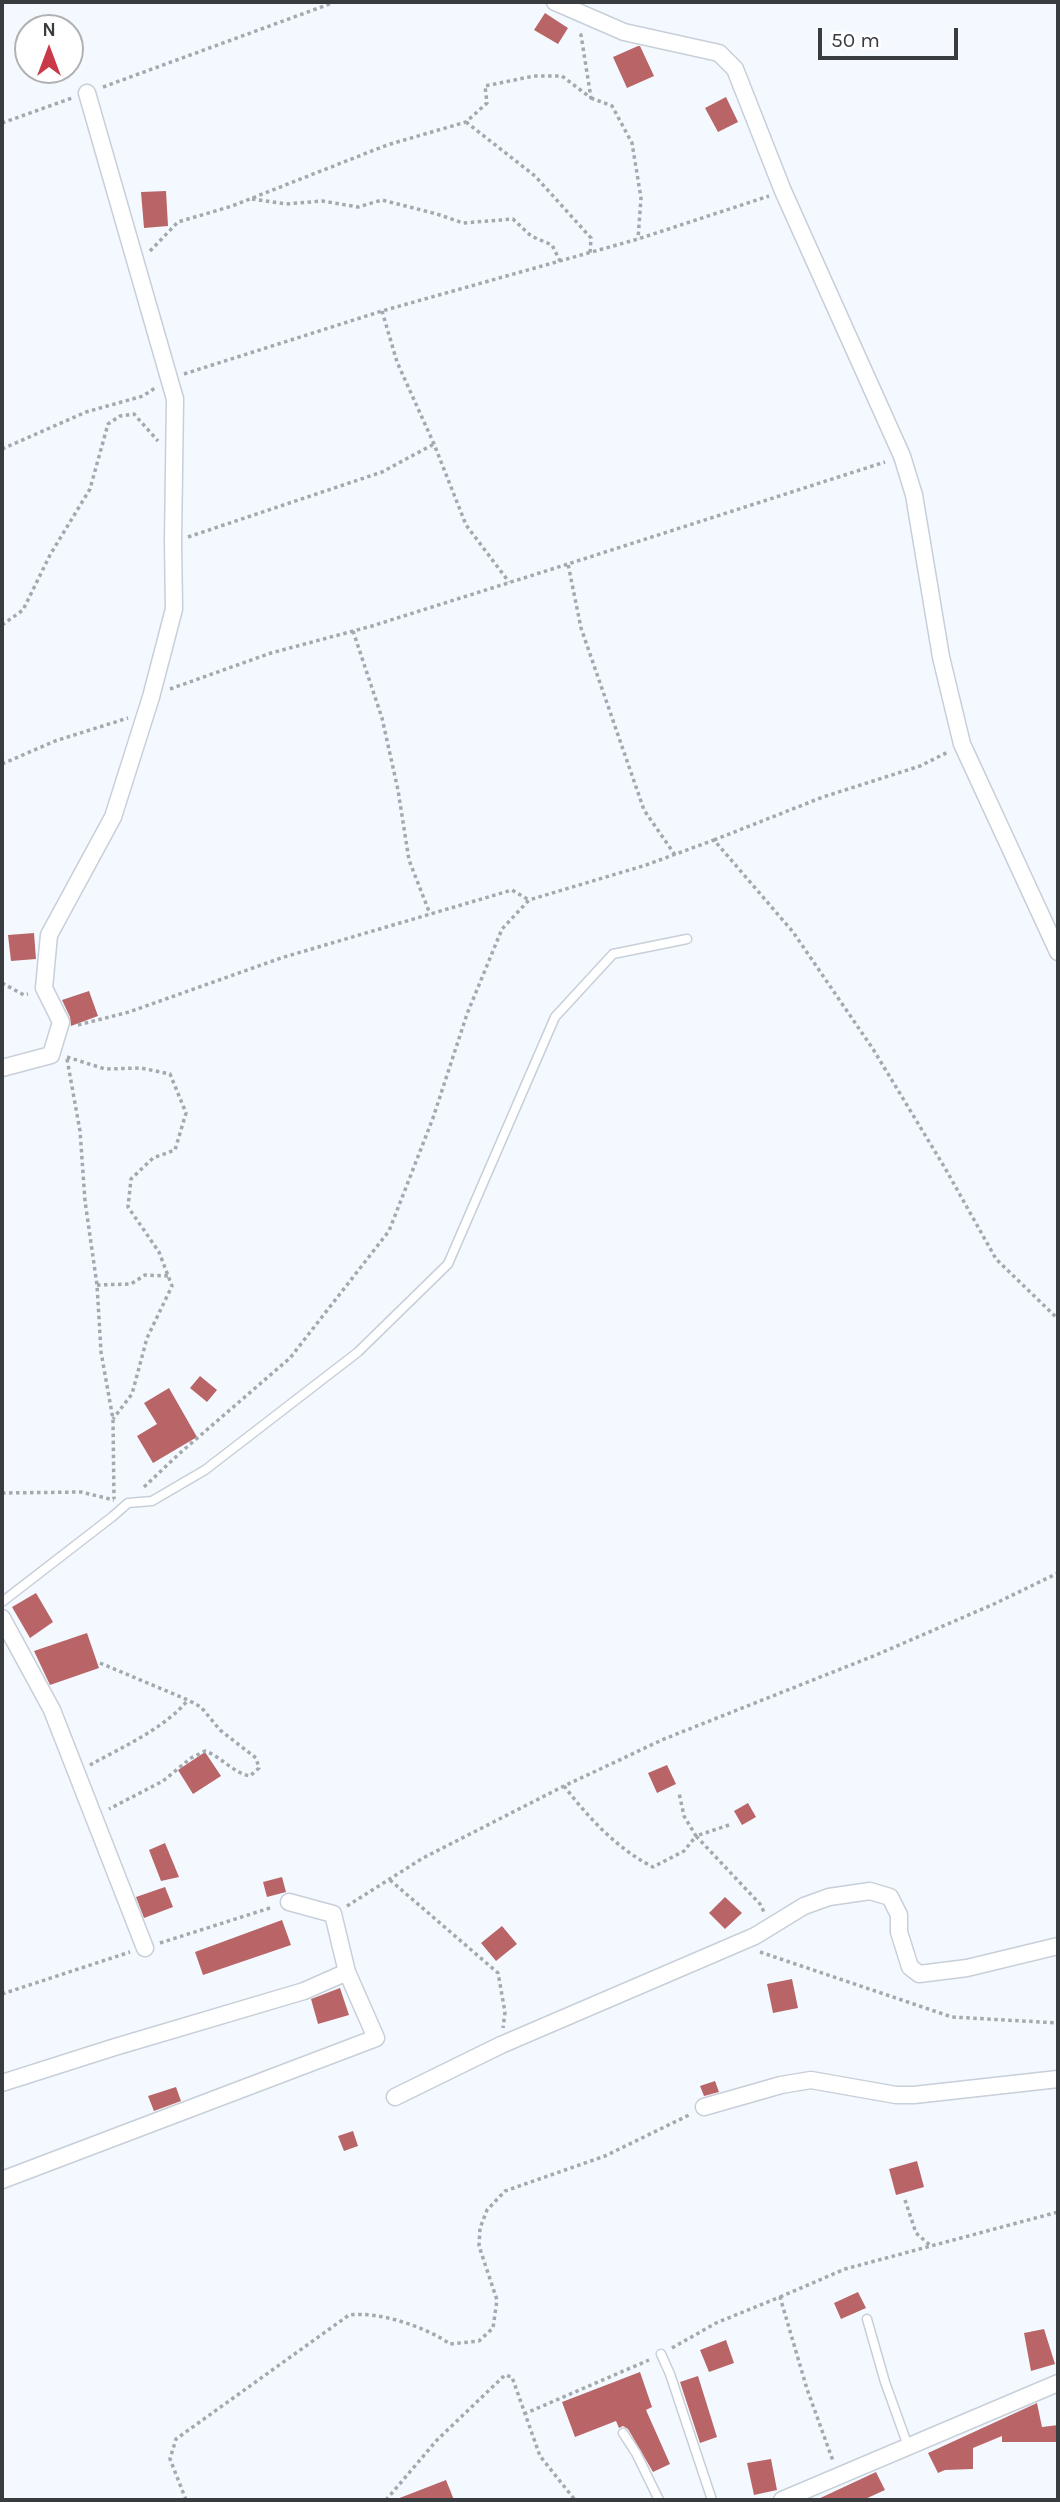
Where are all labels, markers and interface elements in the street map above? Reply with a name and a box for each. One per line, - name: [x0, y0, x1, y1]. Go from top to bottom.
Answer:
- north arrow: [14, 14, 84, 84]
- scale bar: [822, 14, 962, 58]
- text: N: [42, 19, 56, 41]
- text: 50 m: [831, 28, 880, 52]

